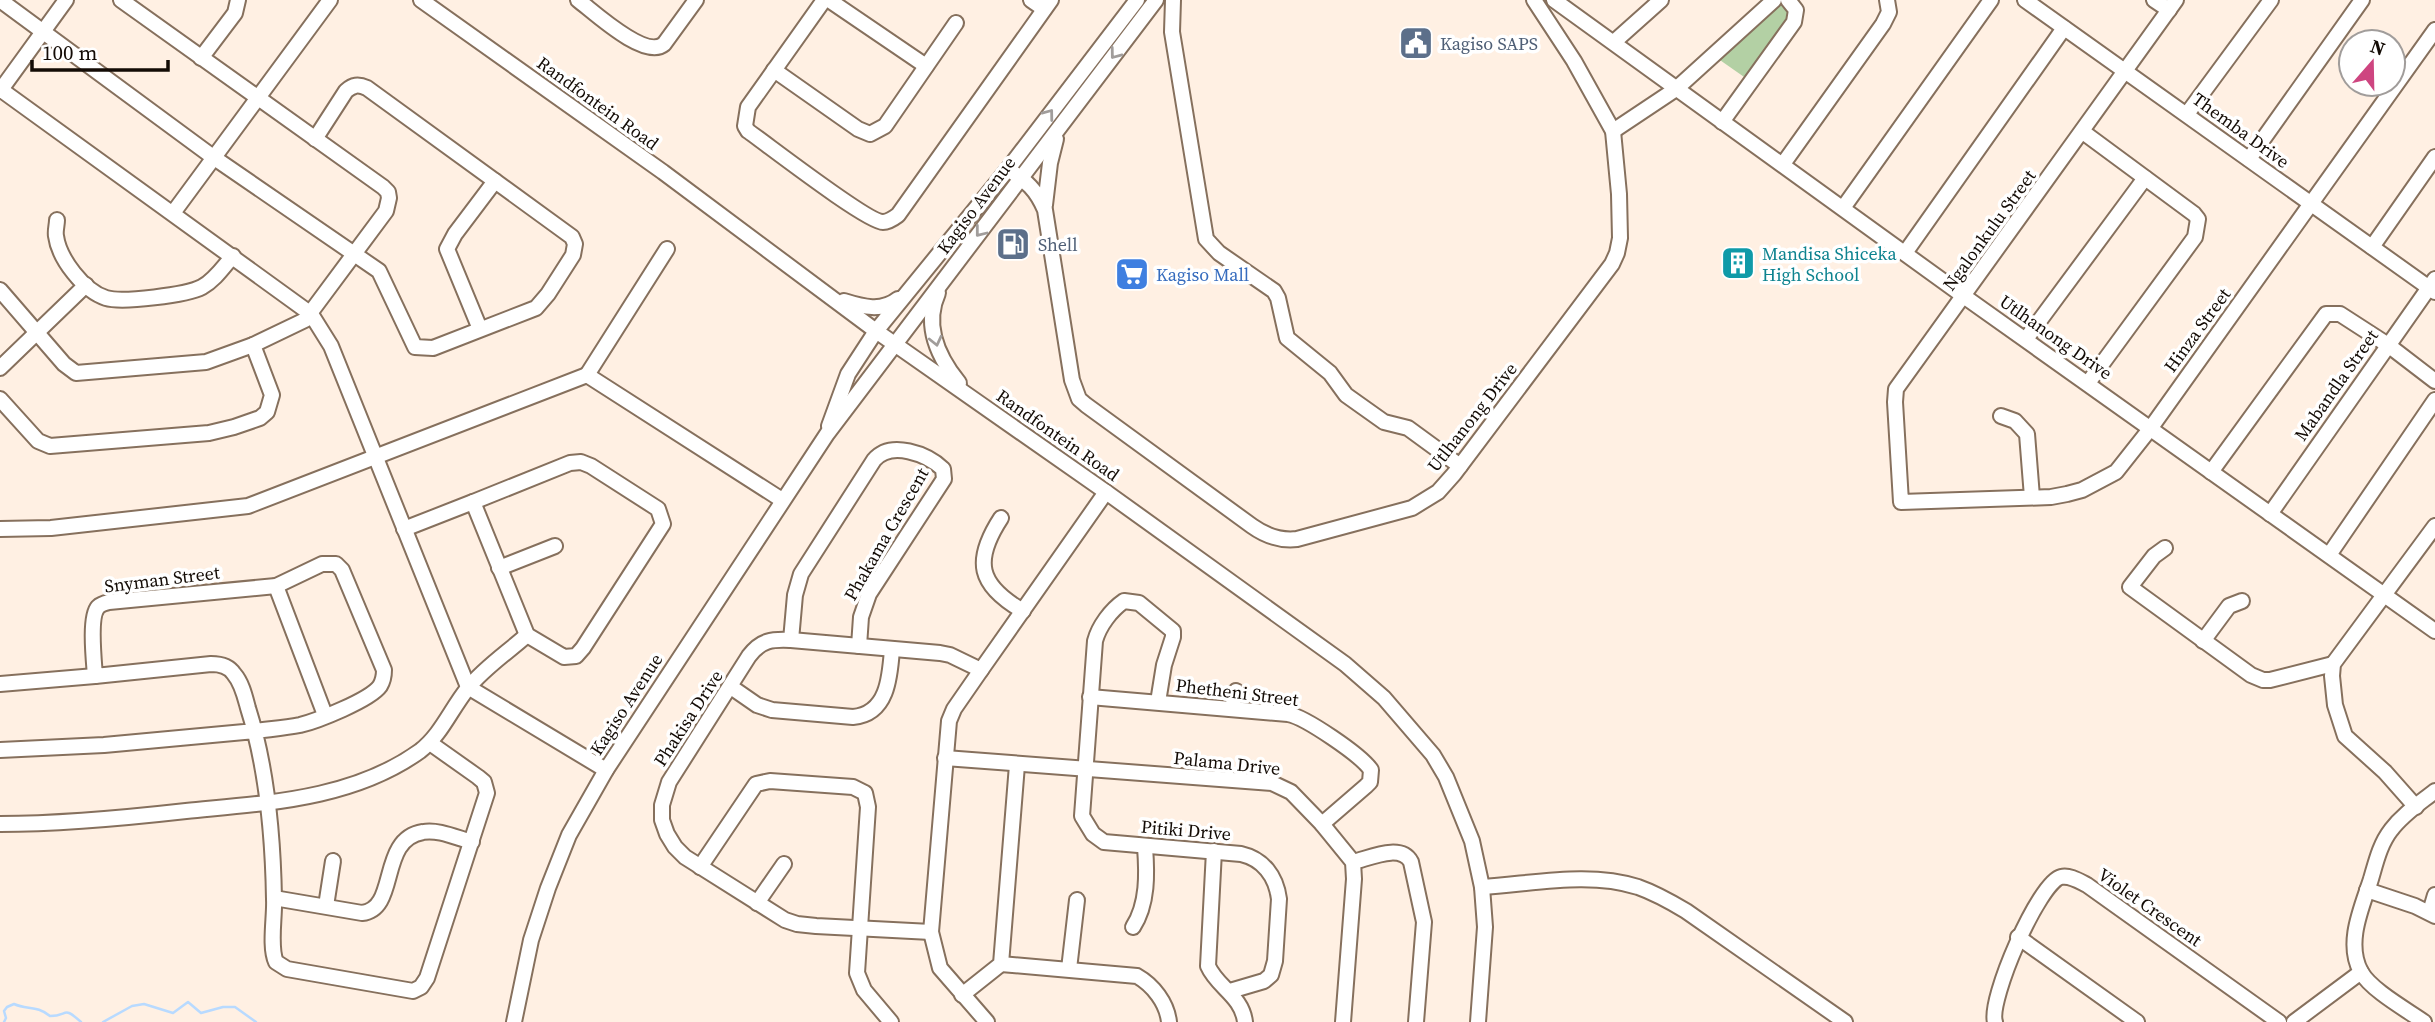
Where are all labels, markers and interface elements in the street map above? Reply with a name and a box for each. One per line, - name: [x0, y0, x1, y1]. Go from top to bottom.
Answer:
- public building icon: Kagiso SAPS: [1397, 24, 1435, 62]
- scale bar: [32, 28, 168, 72]
- north arrow: [2337, 28, 2407, 98]
- place label: Kagiso SAPS: [1440, 31, 1538, 56]
- text: N: [2367, 32, 2389, 62]
- text: 100 m: [42, 38, 97, 67]
- one-way arrow: [1111, 47, 1124, 59]
- street label: Randfontein Road: [532, 50, 664, 156]
- street label: Themba Drive: [2187, 86, 2295, 174]
- one-way arrow: [1041, 110, 1053, 122]
- street label: Kagiso Avenue: [931, 151, 1021, 259]
- street label: Ngalonkulu Street: [1937, 164, 2041, 296]
- one-way arrow: [976, 225, 989, 237]
- fuel station icon: Shell: [994, 225, 1032, 263]
- place label: Shell: [1038, 232, 1078, 257]
- place label: Mandisa Shiceka High School: [1762, 241, 1897, 287]
- building icon: Mandisa Shiceka High School: [1719, 244, 1757, 282]
- supermarket icon: Kagiso Mall: [1113, 255, 1151, 293]
- place label: Kagiso Mall: [1156, 262, 1249, 287]
- street label: Hinza Street: [2158, 283, 2236, 377]
- street label: Utlhanong Drive: [1995, 289, 2117, 385]
- street label: Mabandla Street: [2288, 324, 2384, 446]
- one-way arrow: [927, 335, 942, 347]
- street label: Utlhanong Drive: [1421, 357, 1523, 477]
- street label: Randfontein Road: [991, 383, 1125, 487]
- street label: Phakama Crescent: [838, 463, 934, 605]
- street label: Snyman Street: [103, 560, 221, 598]
- street label: Kagiso Avenue: [584, 648, 668, 760]
- street label: Phakisa Drive: [647, 665, 729, 771]
- street label: Phetheni Street: [1174, 672, 1300, 712]
- street label: Palama Drive: [1172, 745, 1282, 781]
- street label: Pitiki Drive: [1140, 814, 1232, 846]
- street label: Violet Crescent: [2093, 862, 2207, 952]

